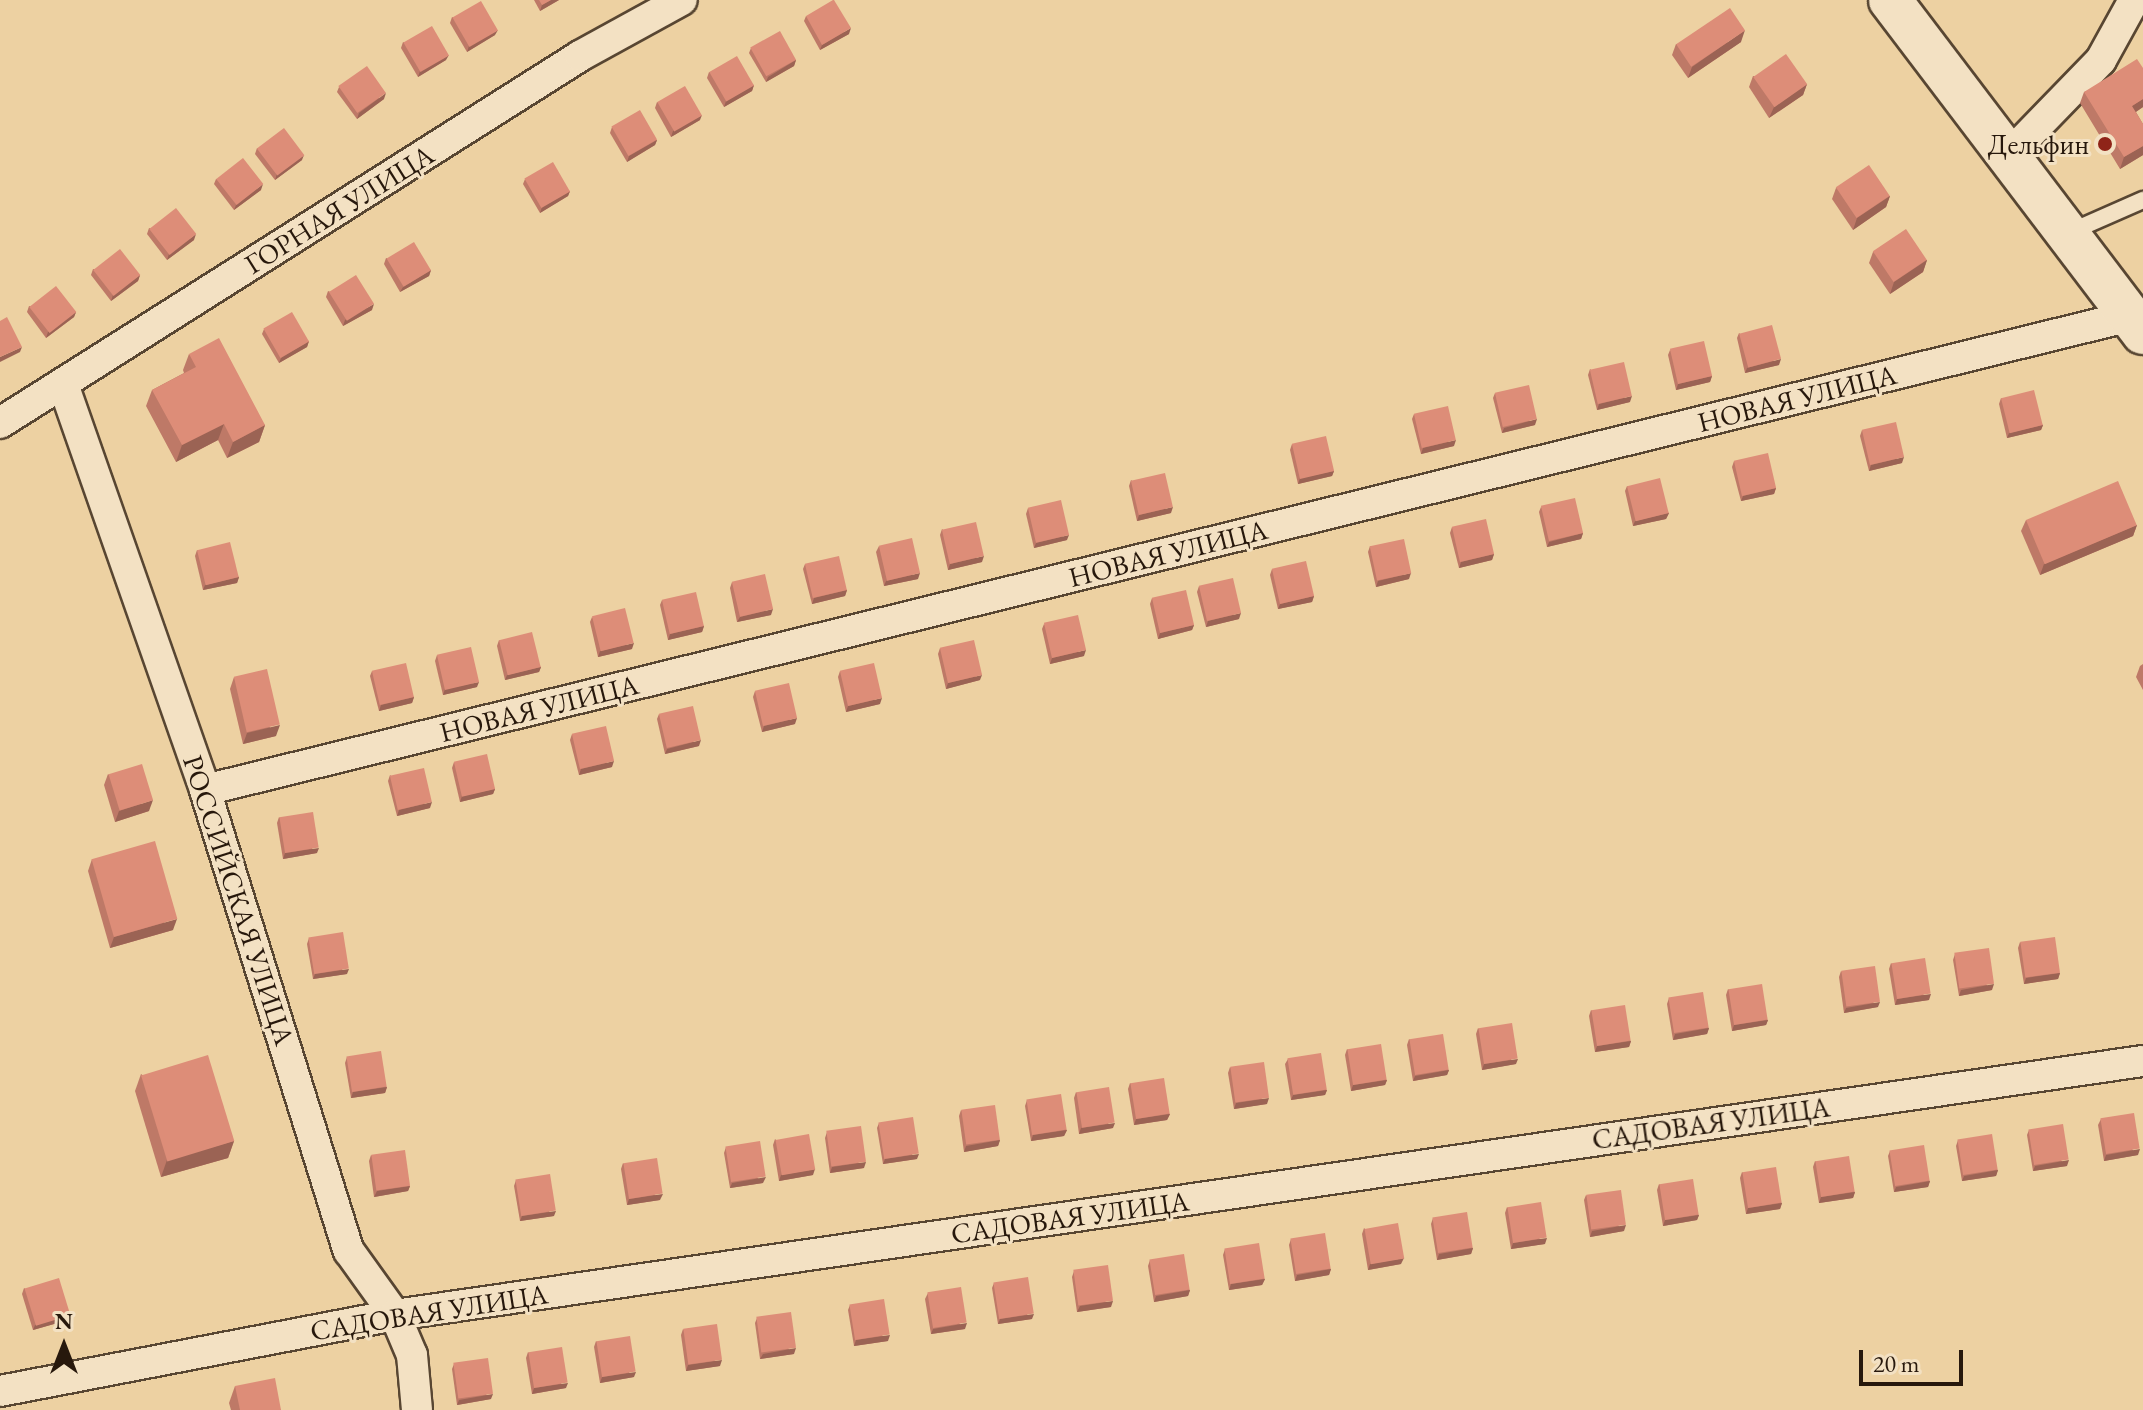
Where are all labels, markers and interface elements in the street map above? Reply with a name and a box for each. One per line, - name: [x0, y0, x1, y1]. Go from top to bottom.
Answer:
- place label: Дельфин: [1988, 127, 2089, 161]
- marker: Дельфин: [2096, 135, 2114, 153]
- street label: ГОРНАЯ УЛИЦА: [238, 137, 440, 281]
- street label: НОВАЯ УЛИЦА: [1694, 357, 1900, 439]
- street label: НОВАЯ УЛИЦА: [1065, 512, 1271, 594]
- street label: НОВАЯ УЛИЦА: [436, 667, 642, 749]
- street label: РОССИЙСКАЯ УЛИЦА: [176, 751, 302, 1049]
- street label: САДОВАЯ УЛИЦА: [1590, 1090, 1832, 1156]
- street label: САДОВАЯ УЛИЦА: [949, 1184, 1191, 1250]
- street label: САДОВАЯ УЛИЦА: [308, 1277, 550, 1347]
- north arrow: [24, 1306, 104, 1386]
- text: N: [55, 1307, 73, 1336]
- scale bar: [1863, 1334, 1967, 1384]
- text: 20 m: [1873, 1348, 1920, 1379]

